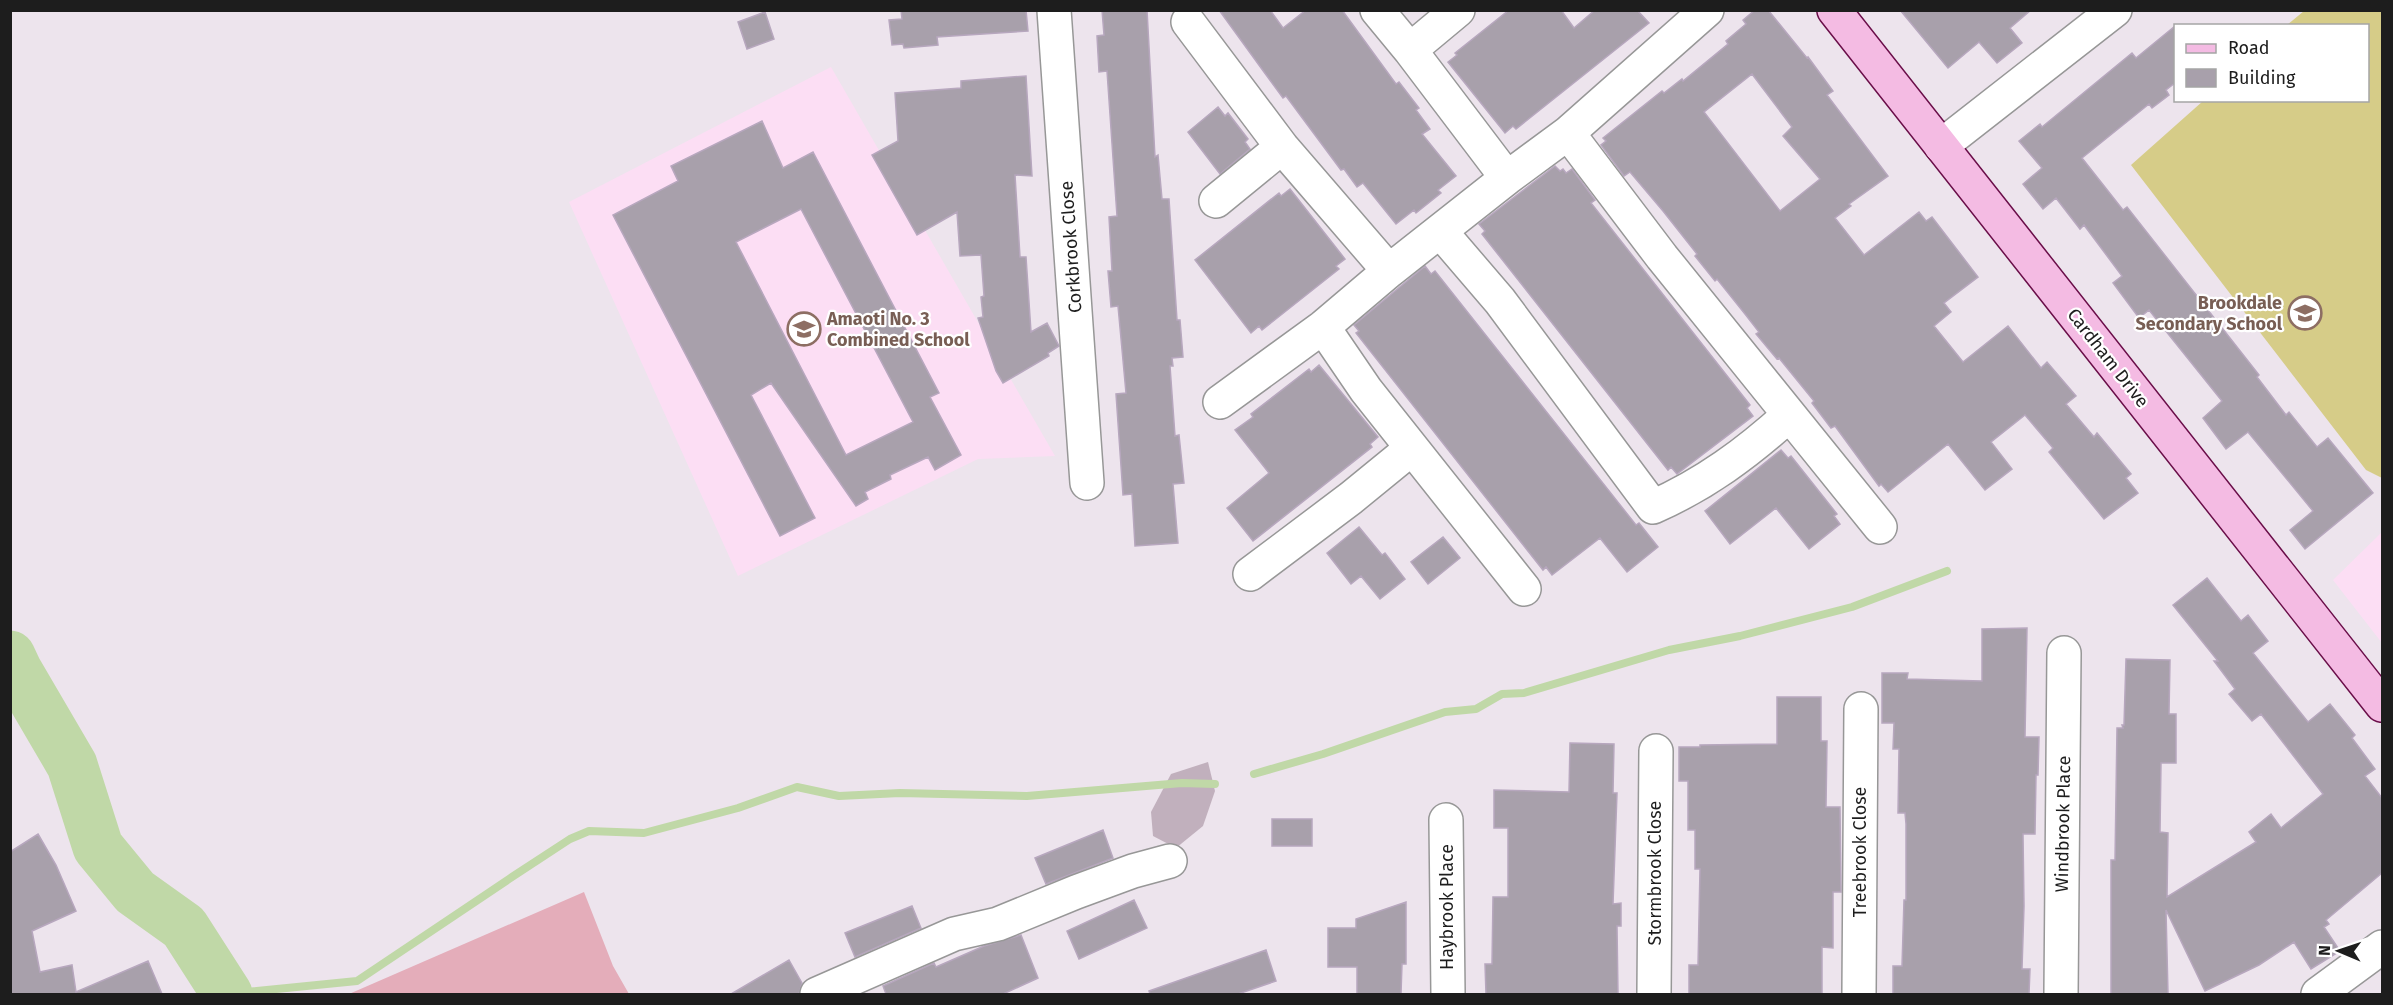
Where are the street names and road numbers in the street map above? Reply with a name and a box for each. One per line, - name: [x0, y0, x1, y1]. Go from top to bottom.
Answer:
- street label: Corkbrook Close: [1055, 180, 1087, 314]
- street label: Cardham Drive: [2063, 304, 2153, 412]
- street label: Windbrook Place: [2051, 755, 2075, 893]
- street label: Treebrook Close: [1849, 787, 1871, 917]
- street label: Stormbrook Close: [1644, 801, 1666, 945]
- street label: Haybrook Place: [1436, 844, 1458, 970]

